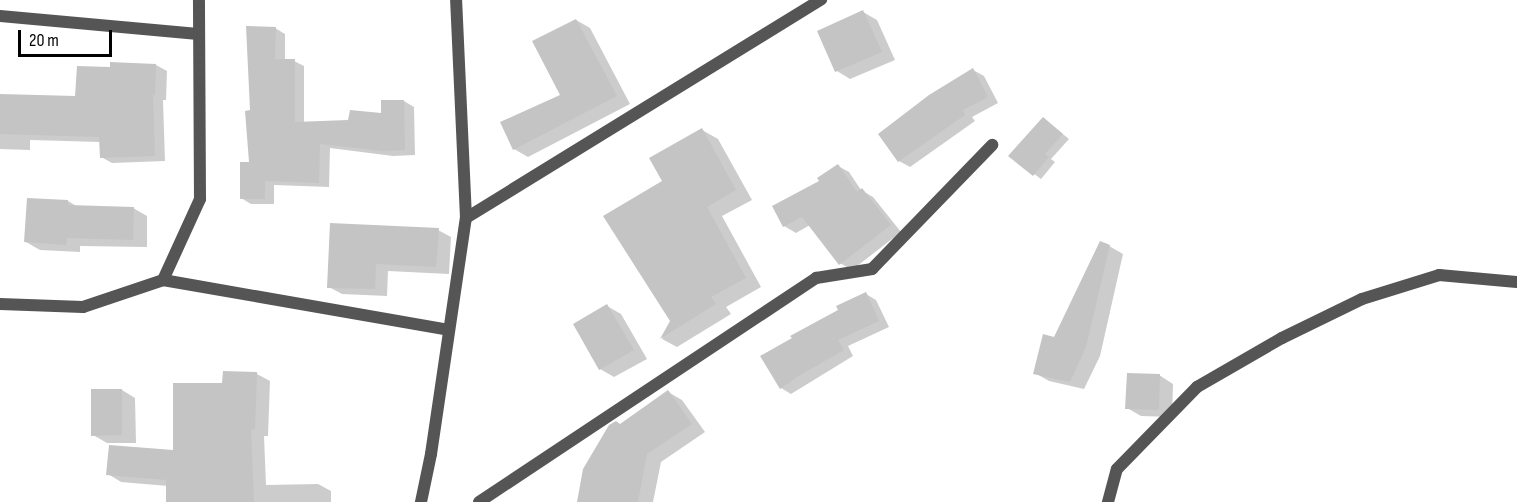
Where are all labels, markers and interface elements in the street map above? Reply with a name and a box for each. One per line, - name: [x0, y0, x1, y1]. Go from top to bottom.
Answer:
- scale bar: [21, 18, 116, 56]
- text: 20 m: [29, 30, 59, 51]

